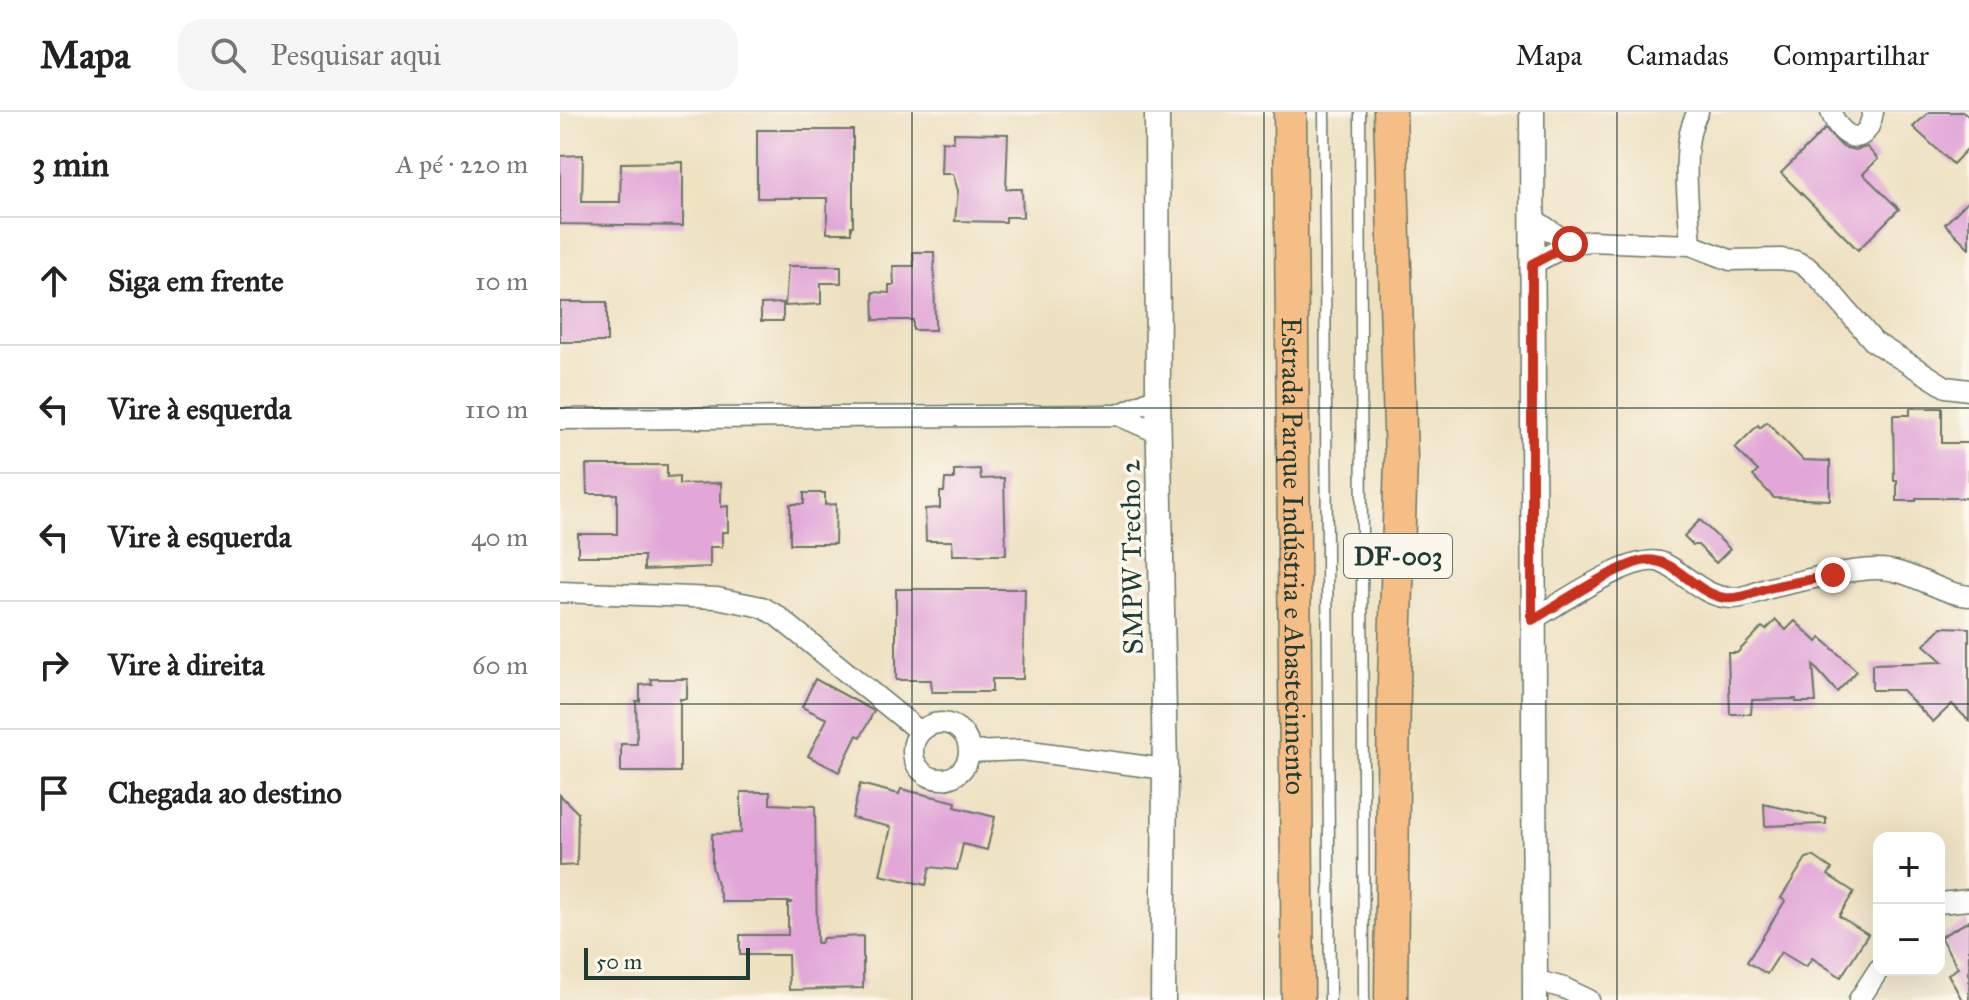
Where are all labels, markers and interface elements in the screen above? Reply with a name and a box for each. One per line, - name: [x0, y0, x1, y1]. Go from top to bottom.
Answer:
- search box: [178, 19, 738, 91]
- text: Mapa: [40, 32, 130, 78]
- icon: search: [206, 33, 250, 77]
- text: Pesquisar aqui: [270, 37, 441, 73]
- text: Mapa: [1516, 38, 1582, 73]
- text: Camadas: [1626, 38, 1729, 73]
- text: Compartilhar: [1773, 38, 1929, 73]
- text: 3 min: [32, 144, 109, 185]
- text: A pé · 220 m: [396, 148, 528, 180]
- route start: [1552, 226, 1588, 262]
- icon: ahead: [32, 259, 76, 303]
- text: Siga em frente: [108, 263, 284, 299]
- text: 10 m: [475, 265, 528, 297]
- street label: Estrada Parque Indústria e Abastecimento: [1274, 317, 1313, 795]
- icon: left: [32, 387, 76, 431]
- text: Vire à esquerda: [108, 391, 291, 427]
- text: 110 m: [465, 393, 528, 425]
- street label: SMPW Trecho 2: [1112, 459, 1151, 655]
- icon: left: [32, 515, 76, 559]
- text: Vire à esquerda: [108, 519, 291, 555]
- text: 40 m: [471, 521, 528, 553]
- road number: DF-003: [1344, 534, 1452, 578]
- route end: [1815, 557, 1851, 593]
- icon: right: [32, 643, 76, 687]
- text: Vire à direita: [108, 647, 264, 683]
- text: 60 m: [472, 649, 528, 681]
- icon: arrive: [32, 771, 76, 815]
- text: Chegada ao destino: [108, 775, 342, 811]
- map controls: [1873, 832, 1945, 976]
- button: +: [1873, 832, 1945, 904]
- button: −: [1873, 904, 1945, 976]
- scale bar: [584, 944, 750, 980]
- text: 50 m: [596, 948, 642, 975]

